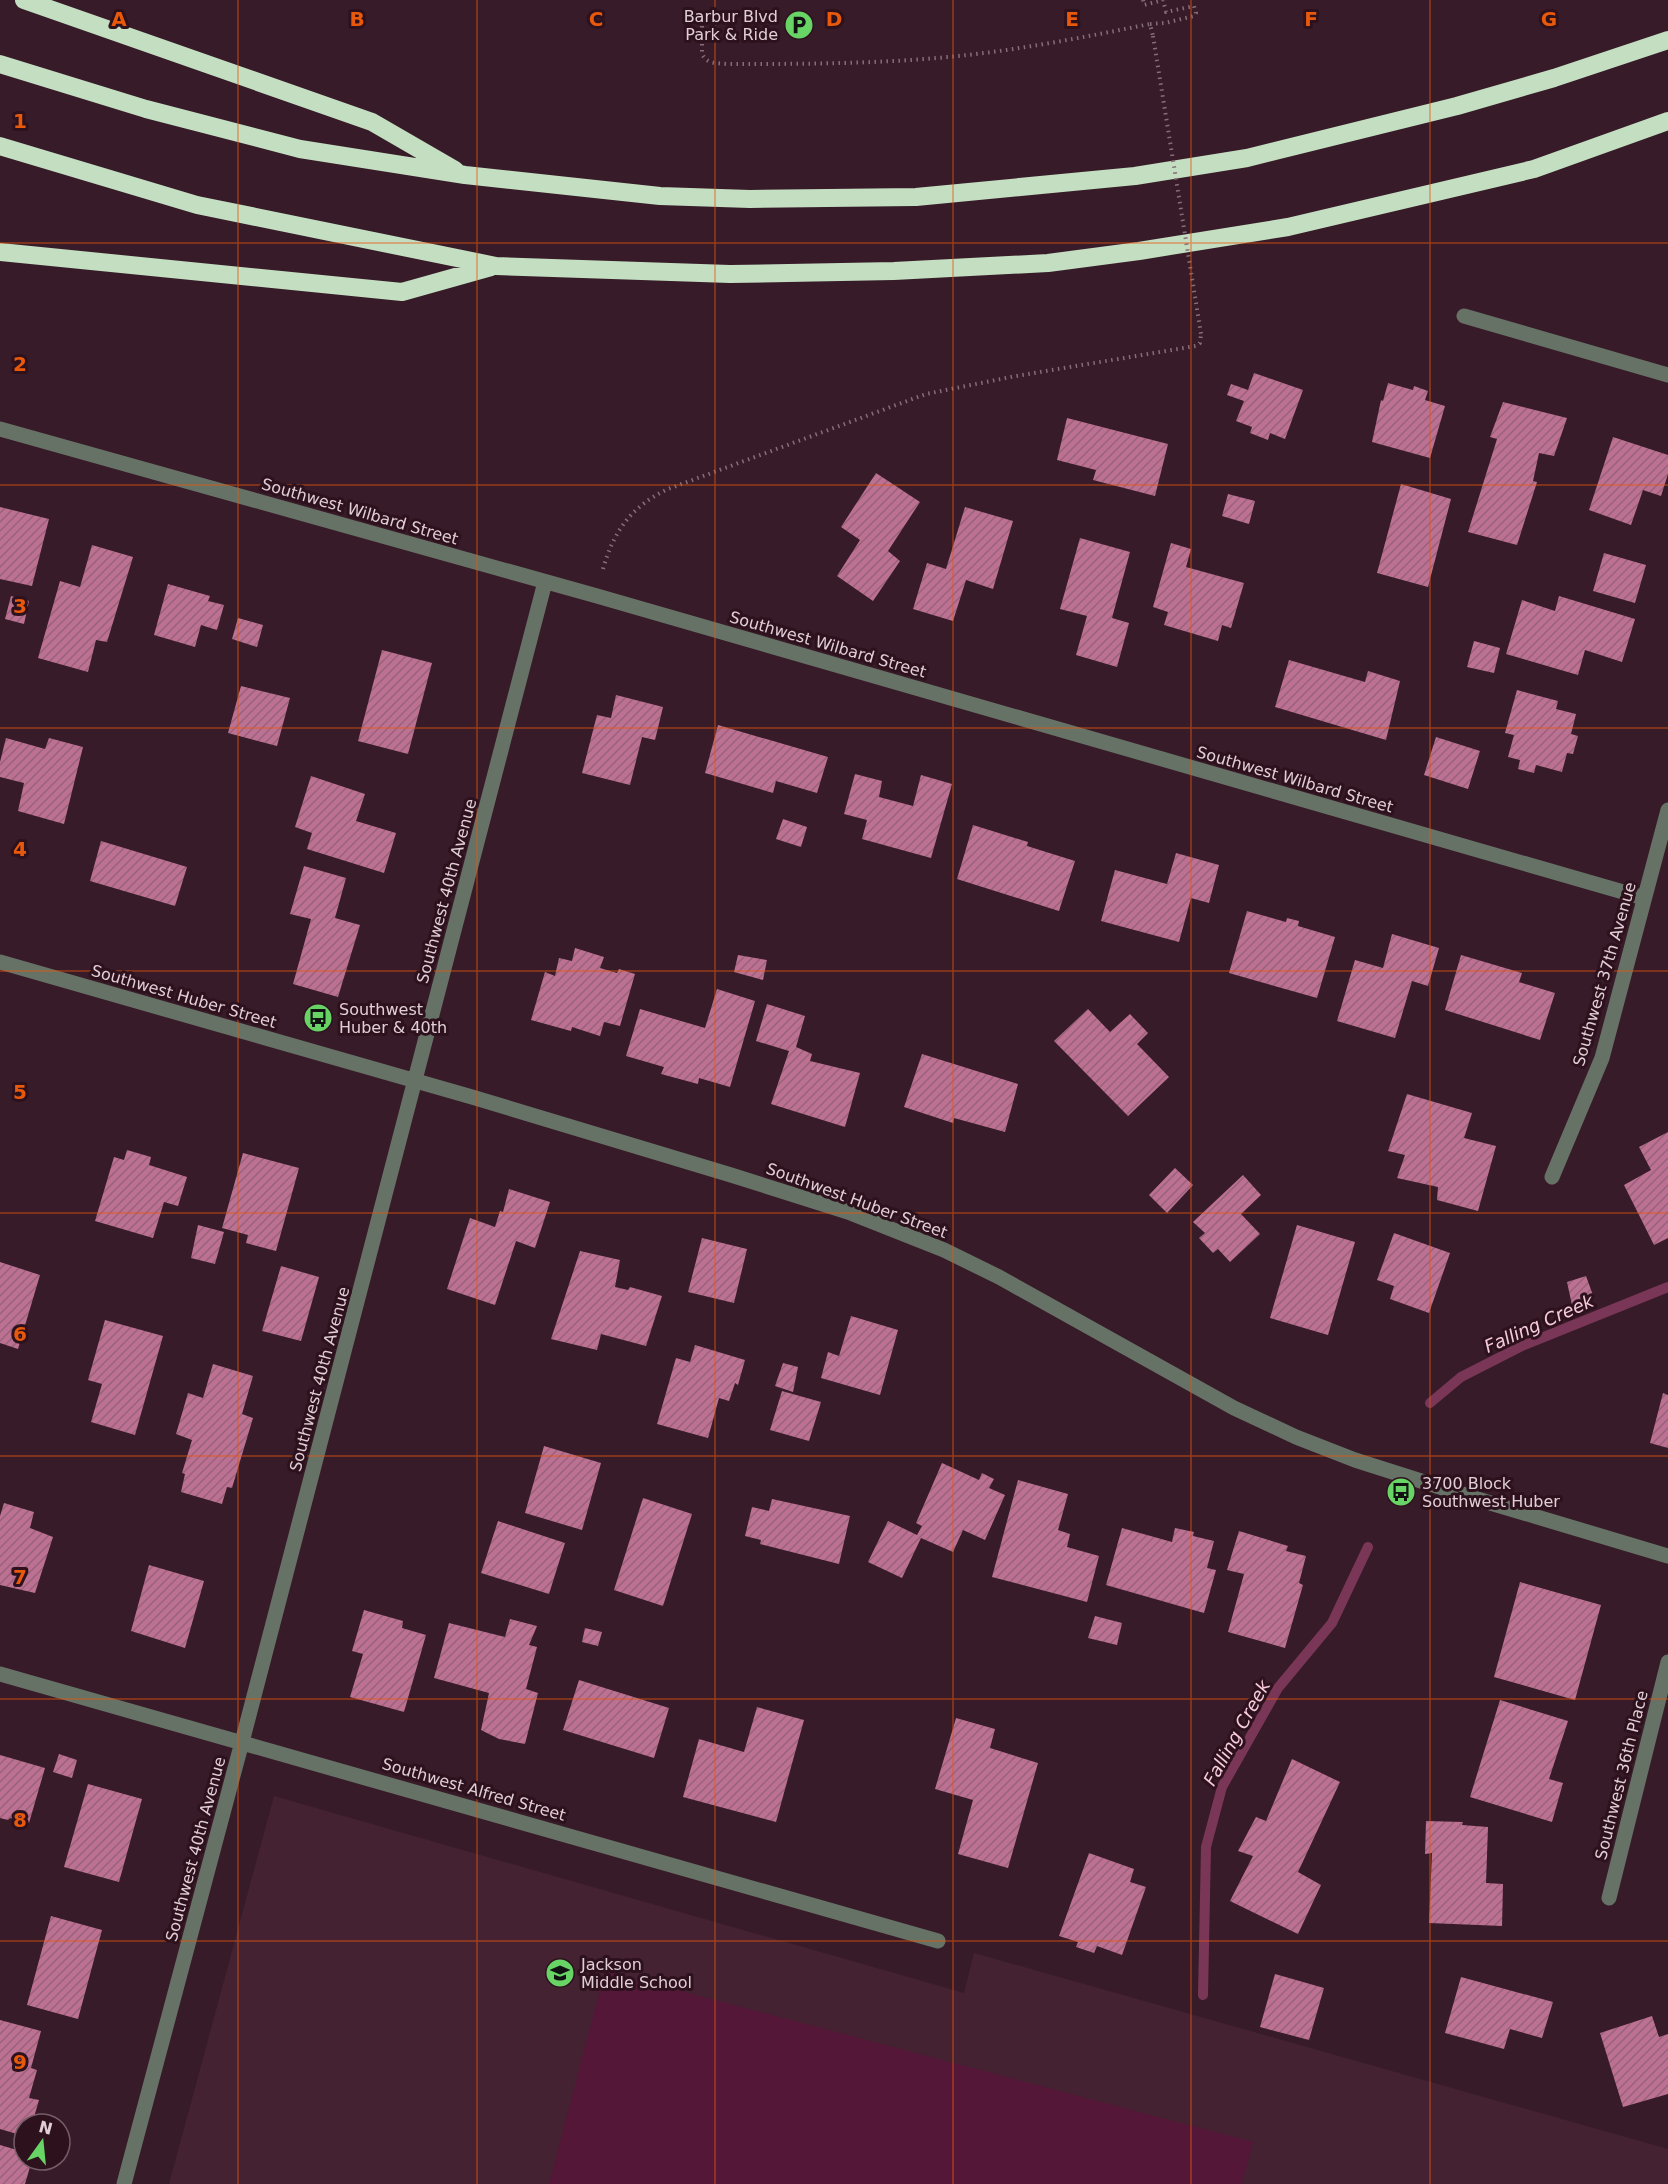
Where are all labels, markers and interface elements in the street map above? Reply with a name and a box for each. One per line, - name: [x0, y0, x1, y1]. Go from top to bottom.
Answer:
- text: A: [111, 7, 127, 31]
- text: B: [349, 7, 365, 31]
- text: C: [589, 7, 603, 31]
- place label: Barbur Blvd Park & Ride: [684, 7, 778, 44]
- text: D: [826, 7, 842, 31]
- text: E: [1065, 7, 1079, 31]
- text: F: [1304, 7, 1318, 31]
- text: G: [1541, 7, 1557, 31]
- parking icon: Barbur Blvd Park & Ride: [783, 9, 815, 41]
- text: 1: [13, 109, 27, 133]
- text: 2: [13, 352, 27, 376]
- street label: Southwest Wilbard Street: [259, 474, 460, 549]
- text: 3: [13, 594, 27, 618]
- street label: Southwest Wilbard Street: [727, 607, 928, 682]
- street label: Southwest Wilbard Street: [1194, 742, 1395, 817]
- street label: Southwest 40th Avenue: [413, 797, 480, 986]
- text: 4: [13, 837, 27, 861]
- street label: Southwest 37th Avenue: [1569, 880, 1640, 1068]
- street label: Southwest Huber Street: [89, 961, 279, 1032]
- place label: Southwest Huber & 40th: [339, 1000, 447, 1037]
- bus stop icon: Southwest Huber & 40th: [302, 1002, 334, 1034]
- text: 5: [13, 1080, 27, 1104]
- street label: Southwest Huber Street: [764, 1159, 950, 1242]
- street label: Southwest 40th Avenue: [286, 1285, 353, 1474]
- water label: Falling Creek: [1481, 1289, 1598, 1357]
- text: 6: [13, 1322, 27, 1346]
- place label: 3700 Block Southwest Huber: [1422, 1474, 1560, 1511]
- bus stop icon: 3700 Block Southwest Huber: [1385, 1476, 1417, 1508]
- text: 7: [13, 1565, 27, 1589]
- water label: Falling Creek: [1199, 1675, 1275, 1789]
- street label: Southwest 36th Place: [1591, 1689, 1652, 1862]
- street label: Southwest Alfred Street: [380, 1754, 568, 1825]
- street label: Southwest 40th Avenue: [162, 1755, 229, 1944]
- text: 8: [13, 1808, 27, 1832]
- place label: Jackson Middle School: [580, 1955, 692, 1992]
- school or university icon: Jackson Middle School: [544, 1957, 576, 1989]
- text: 9: [13, 2050, 27, 2074]
- north arrow: [12, 2112, 72, 2172]
- text: N: [37, 2117, 55, 2139]

